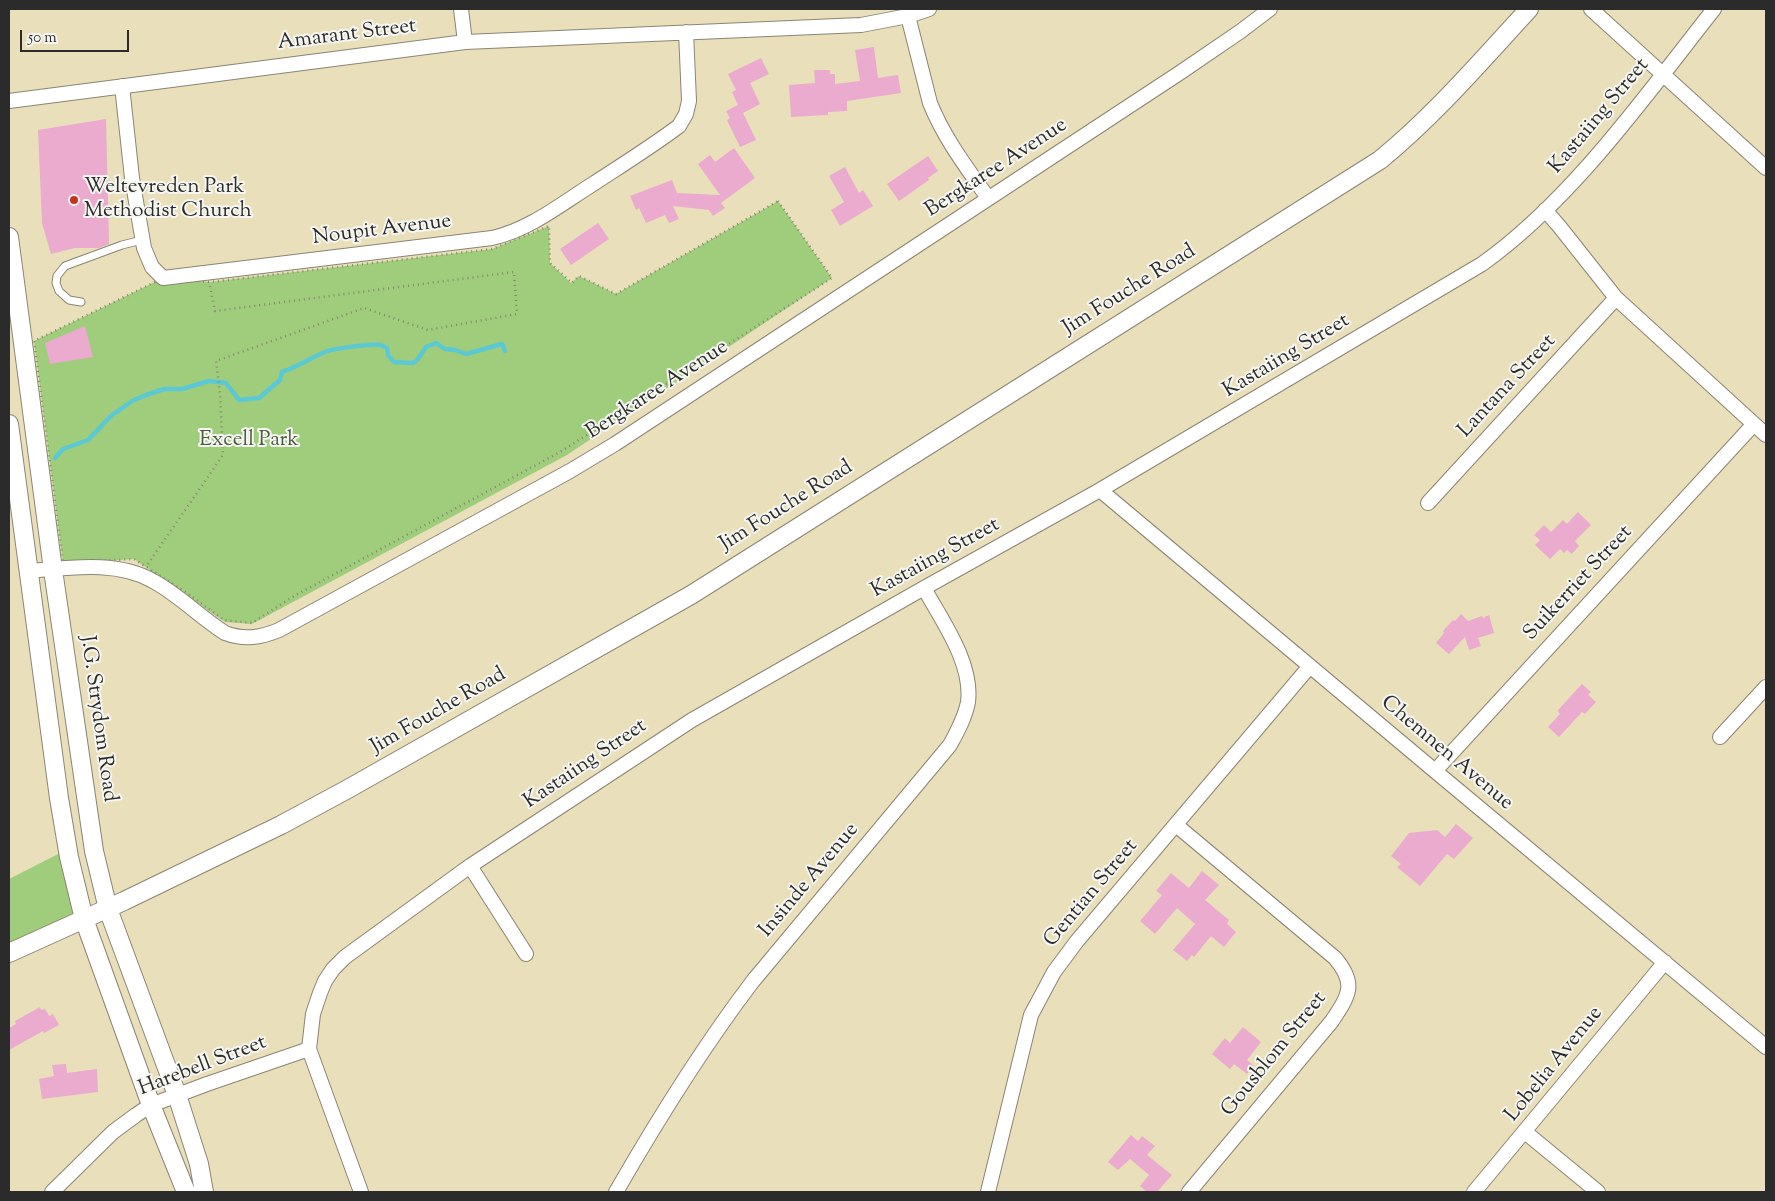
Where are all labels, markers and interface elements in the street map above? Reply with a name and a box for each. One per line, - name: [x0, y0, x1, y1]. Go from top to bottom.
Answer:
- street label: Amarant Street: [276, 15, 418, 57]
- scale bar: [22, 20, 131, 52]
- text: 50 m: [28, 28, 57, 49]
- street label: Kastaiing Street: [1544, 54, 1656, 180]
- street label: Bergkaree Avenue: [921, 114, 1073, 224]
- place label: Weltevreden Park Methodist Church: [84, 175, 252, 225]
- marker: Weltevreden Park Methodist Church: [68, 194, 80, 206]
- street label: Noupit Avenue: [311, 210, 453, 252]
- street label: Jim Fouche Road: [1059, 240, 1201, 342]
- street label: Kastaiing Street: [1219, 309, 1355, 405]
- street label: Lantana Street: [1454, 330, 1562, 444]
- street label: Bergkaree Avenue: [582, 336, 734, 446]
- park label: Excell Park: [199, 428, 299, 454]
- street label: Jim Fouche Road: [716, 456, 858, 558]
- street label: Kastaiing Street: [867, 513, 1005, 605]
- street label: Suikerriet Street: [1519, 521, 1639, 647]
- street label: J.G. Strydom Road: [73, 634, 121, 804]
- street label: Jim Fouche Road: [367, 663, 511, 761]
- street label: Chemnen Avenue: [1375, 691, 1517, 817]
- street label: Kastaiing Street: [520, 715, 652, 815]
- street label: Insinde Avenue: [755, 819, 865, 943]
- street label: Gentian Street: [1040, 835, 1144, 953]
- street label: Gousblom Street: [1217, 987, 1333, 1123]
- street label: Lobelia Avenue: [1501, 1002, 1609, 1128]
- street label: Harebell Street: [135, 1031, 271, 1103]

